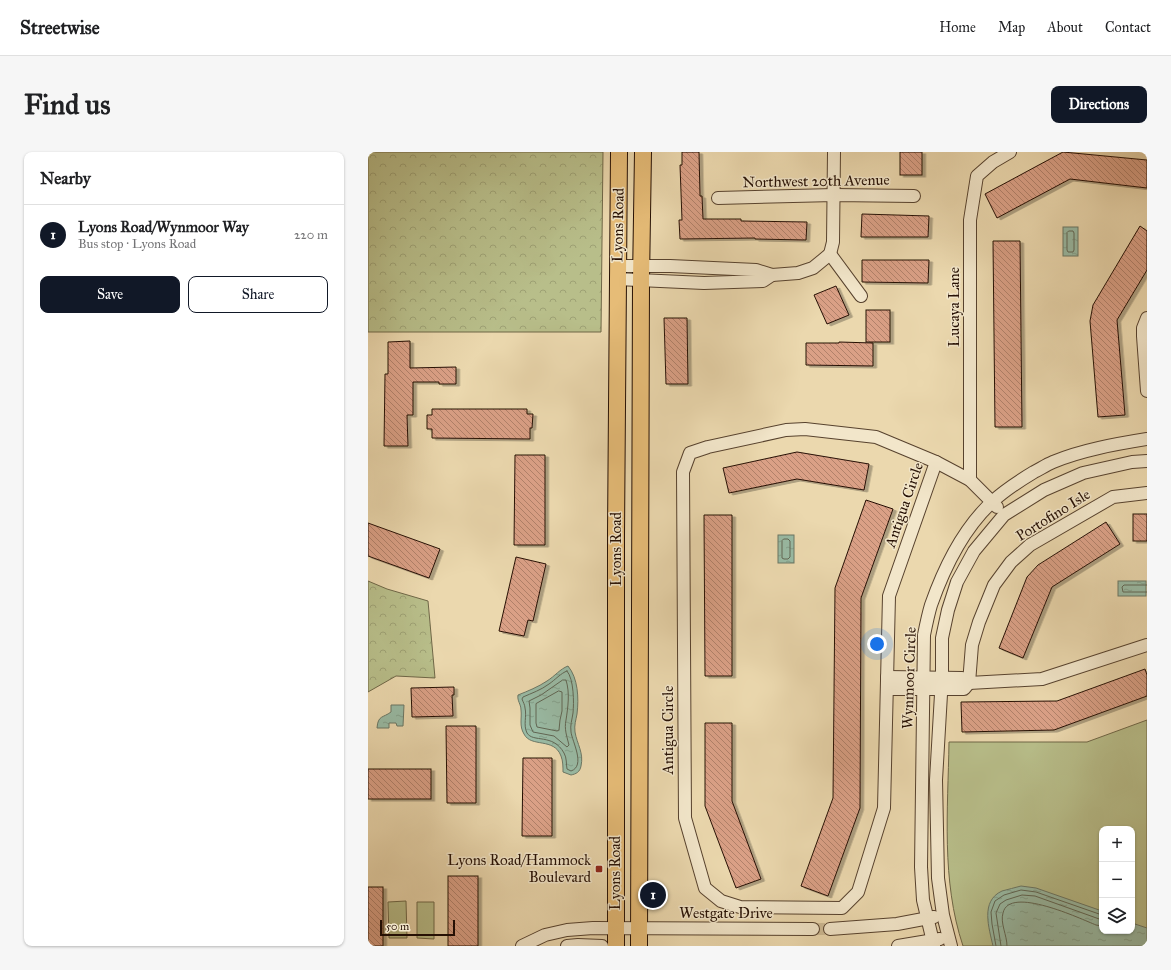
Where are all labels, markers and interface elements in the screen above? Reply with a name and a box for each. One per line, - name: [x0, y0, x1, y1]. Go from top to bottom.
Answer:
- text: Streetwise: [20, 16, 100, 39]
- text: Home: [939, 19, 976, 36]
- text: Map: [998, 19, 1025, 36]
- text: About: [1047, 19, 1083, 36]
- text: Contact: [1105, 19, 1151, 36]
- button: Directions: [1051, 86, 1147, 123]
- text: Find us: [24, 87, 110, 122]
- text: Nearby: [40, 168, 91, 189]
- street label: Northwest 20th Avenue: [742, 171, 890, 191]
- street label: Lyons Road: [608, 187, 628, 262]
- text: Lyons Road/Wynmoor Way: [78, 218, 249, 236]
- text: 1: [50, 227, 56, 243]
- text: 220 m: [294, 227, 328, 243]
- text: Bus stop · Lyons Road: [78, 236, 196, 252]
- street label: Lucaya Lane: [945, 267, 963, 347]
- button: Save: [40, 276, 180, 313]
- button: Share: [188, 276, 328, 313]
- street label: Antigua Circle: [881, 460, 927, 551]
- street label: Portofino Isle: [1013, 485, 1093, 545]
- street label: Lyons Road: [607, 511, 625, 586]
- street label: Wynmoor Circle: [898, 627, 920, 729]
- your location: [867, 634, 887, 654]
- street label: Antigua Circle: [659, 686, 677, 775]
- map controls: [1099, 826, 1135, 934]
- button: +: [1099, 826, 1135, 862]
- street label: Lyons Road: [606, 835, 624, 910]
- place label: Lyons Road/Hammock Boulevard: [447, 851, 591, 886]
- button: −: [1099, 862, 1135, 898]
- marker: Lyons Road/Hammock Boulevard: [594, 864, 604, 874]
- pin: 1: [640, 880, 666, 910]
- button: layers: [1099, 898, 1135, 934]
- street label: Westgate Drive: [679, 904, 773, 922]
- scale bar: [380, 918, 455, 937]
- text: 50 m: [386, 920, 409, 933]

